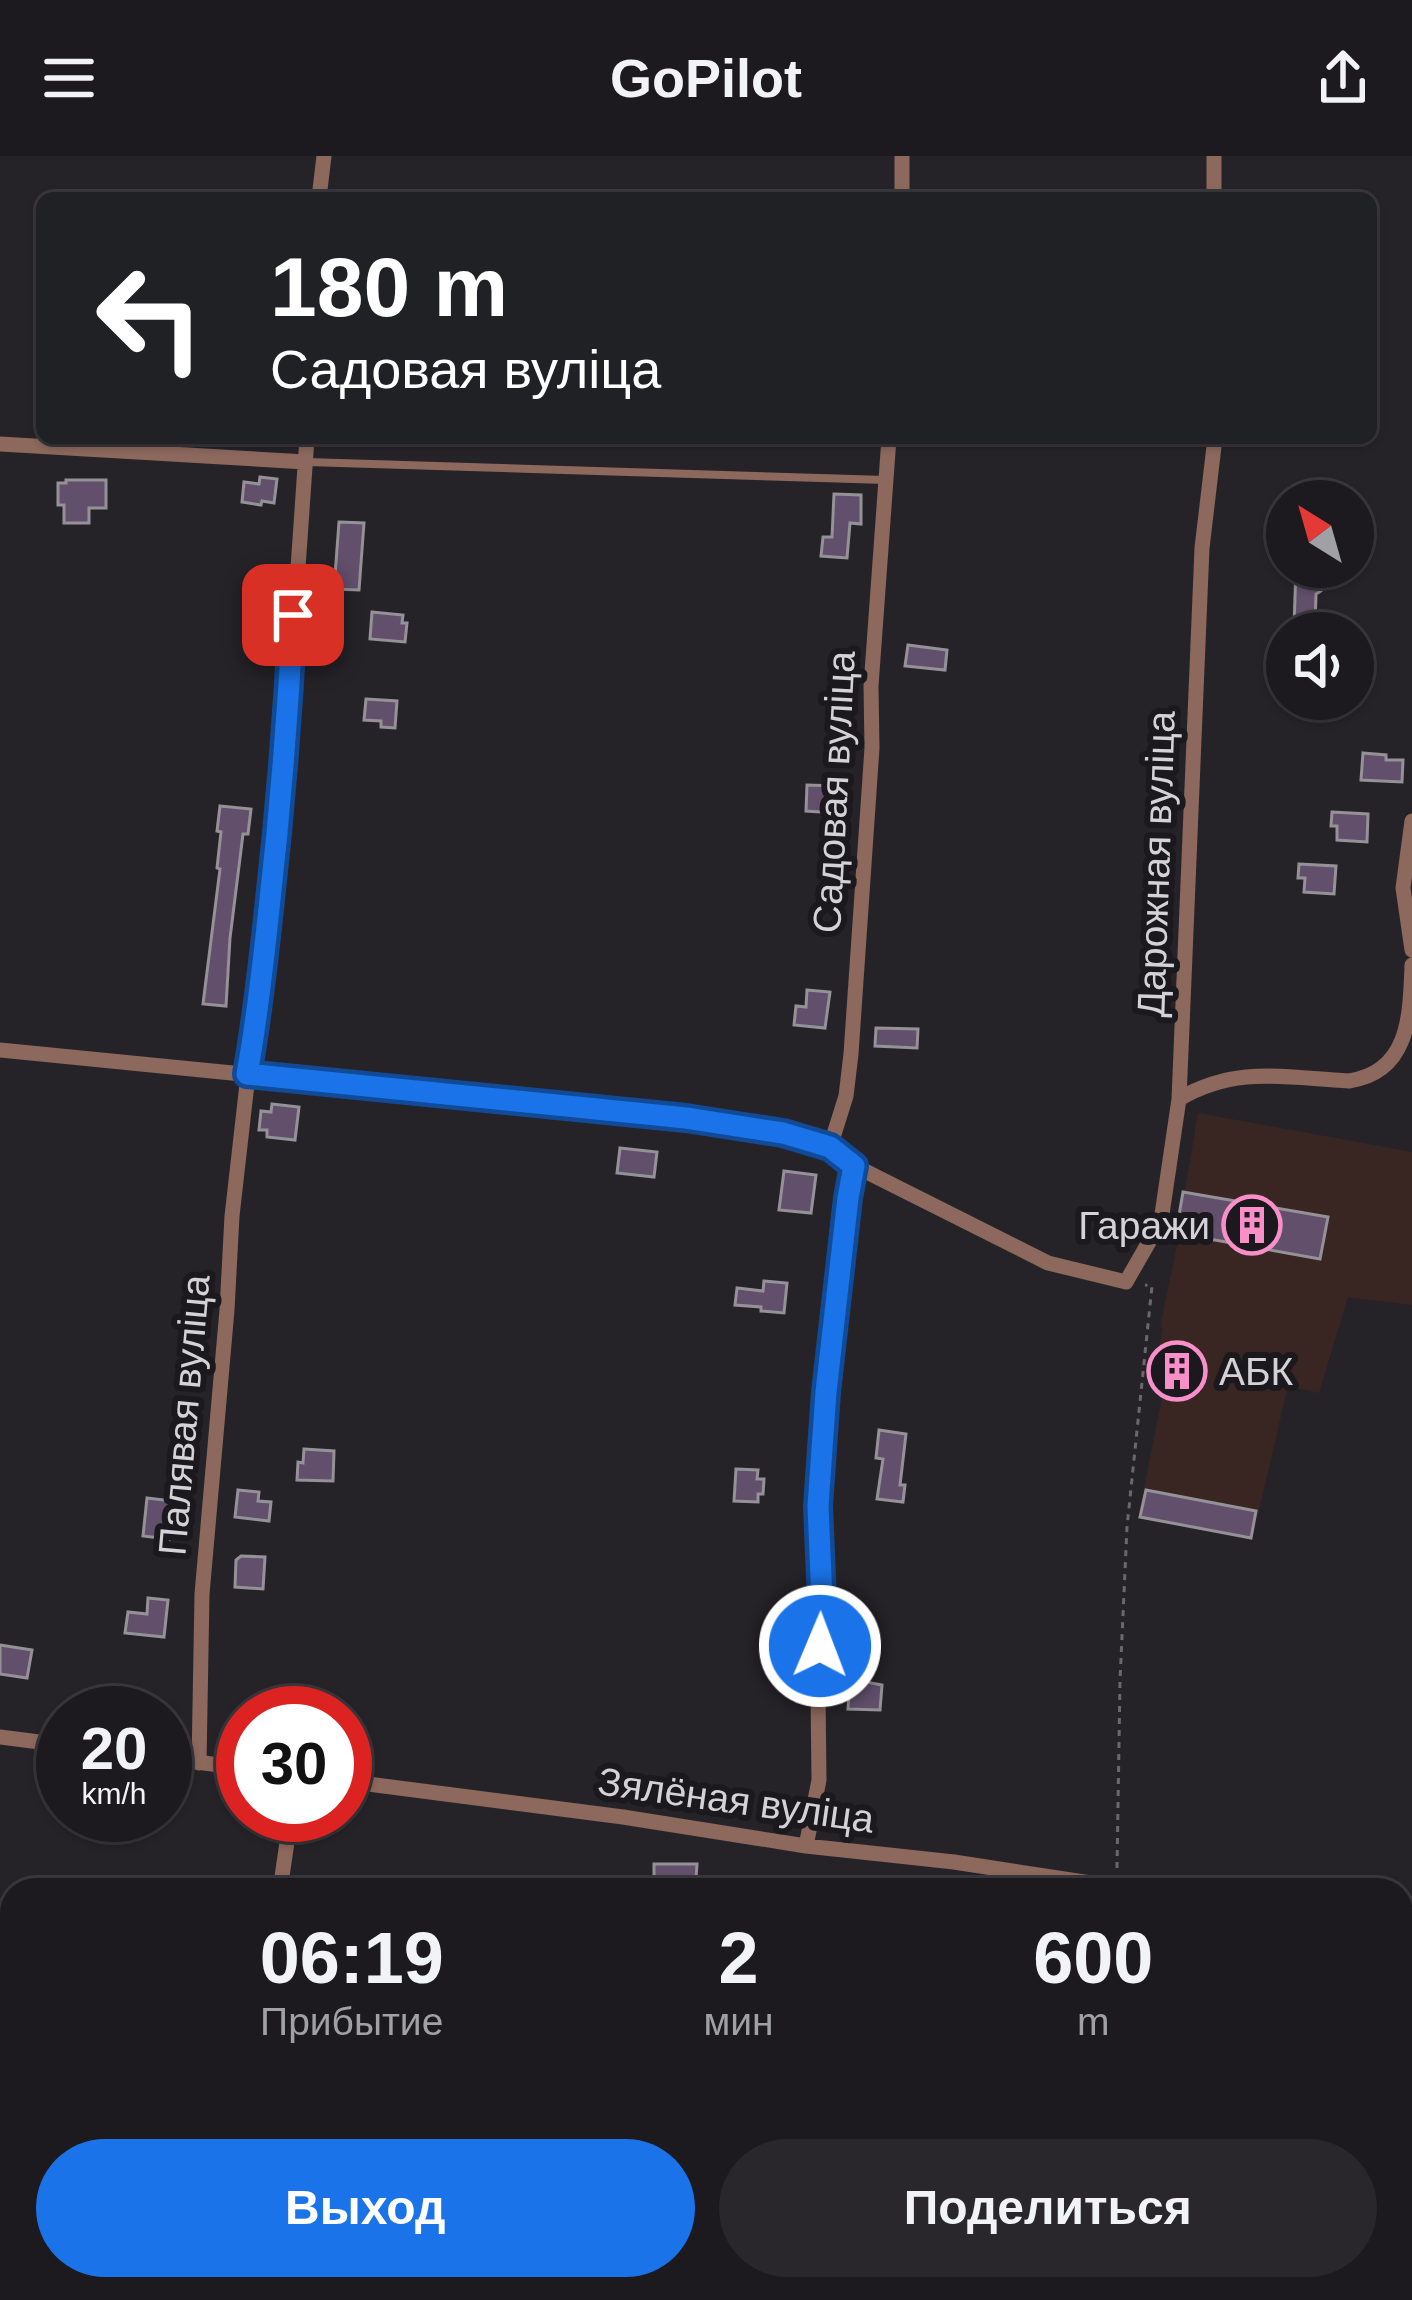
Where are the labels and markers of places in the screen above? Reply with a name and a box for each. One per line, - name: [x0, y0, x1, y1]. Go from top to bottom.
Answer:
- pin: [242, 564, 344, 666]
- building icon: Гаражи: [1221, 1194, 1283, 1256]
- place label: Гаражи: [1078, 1204, 1210, 1247]
- building icon: АБК: [1146, 1340, 1208, 1402]
- place label: АБК: [1219, 1350, 1294, 1393]

